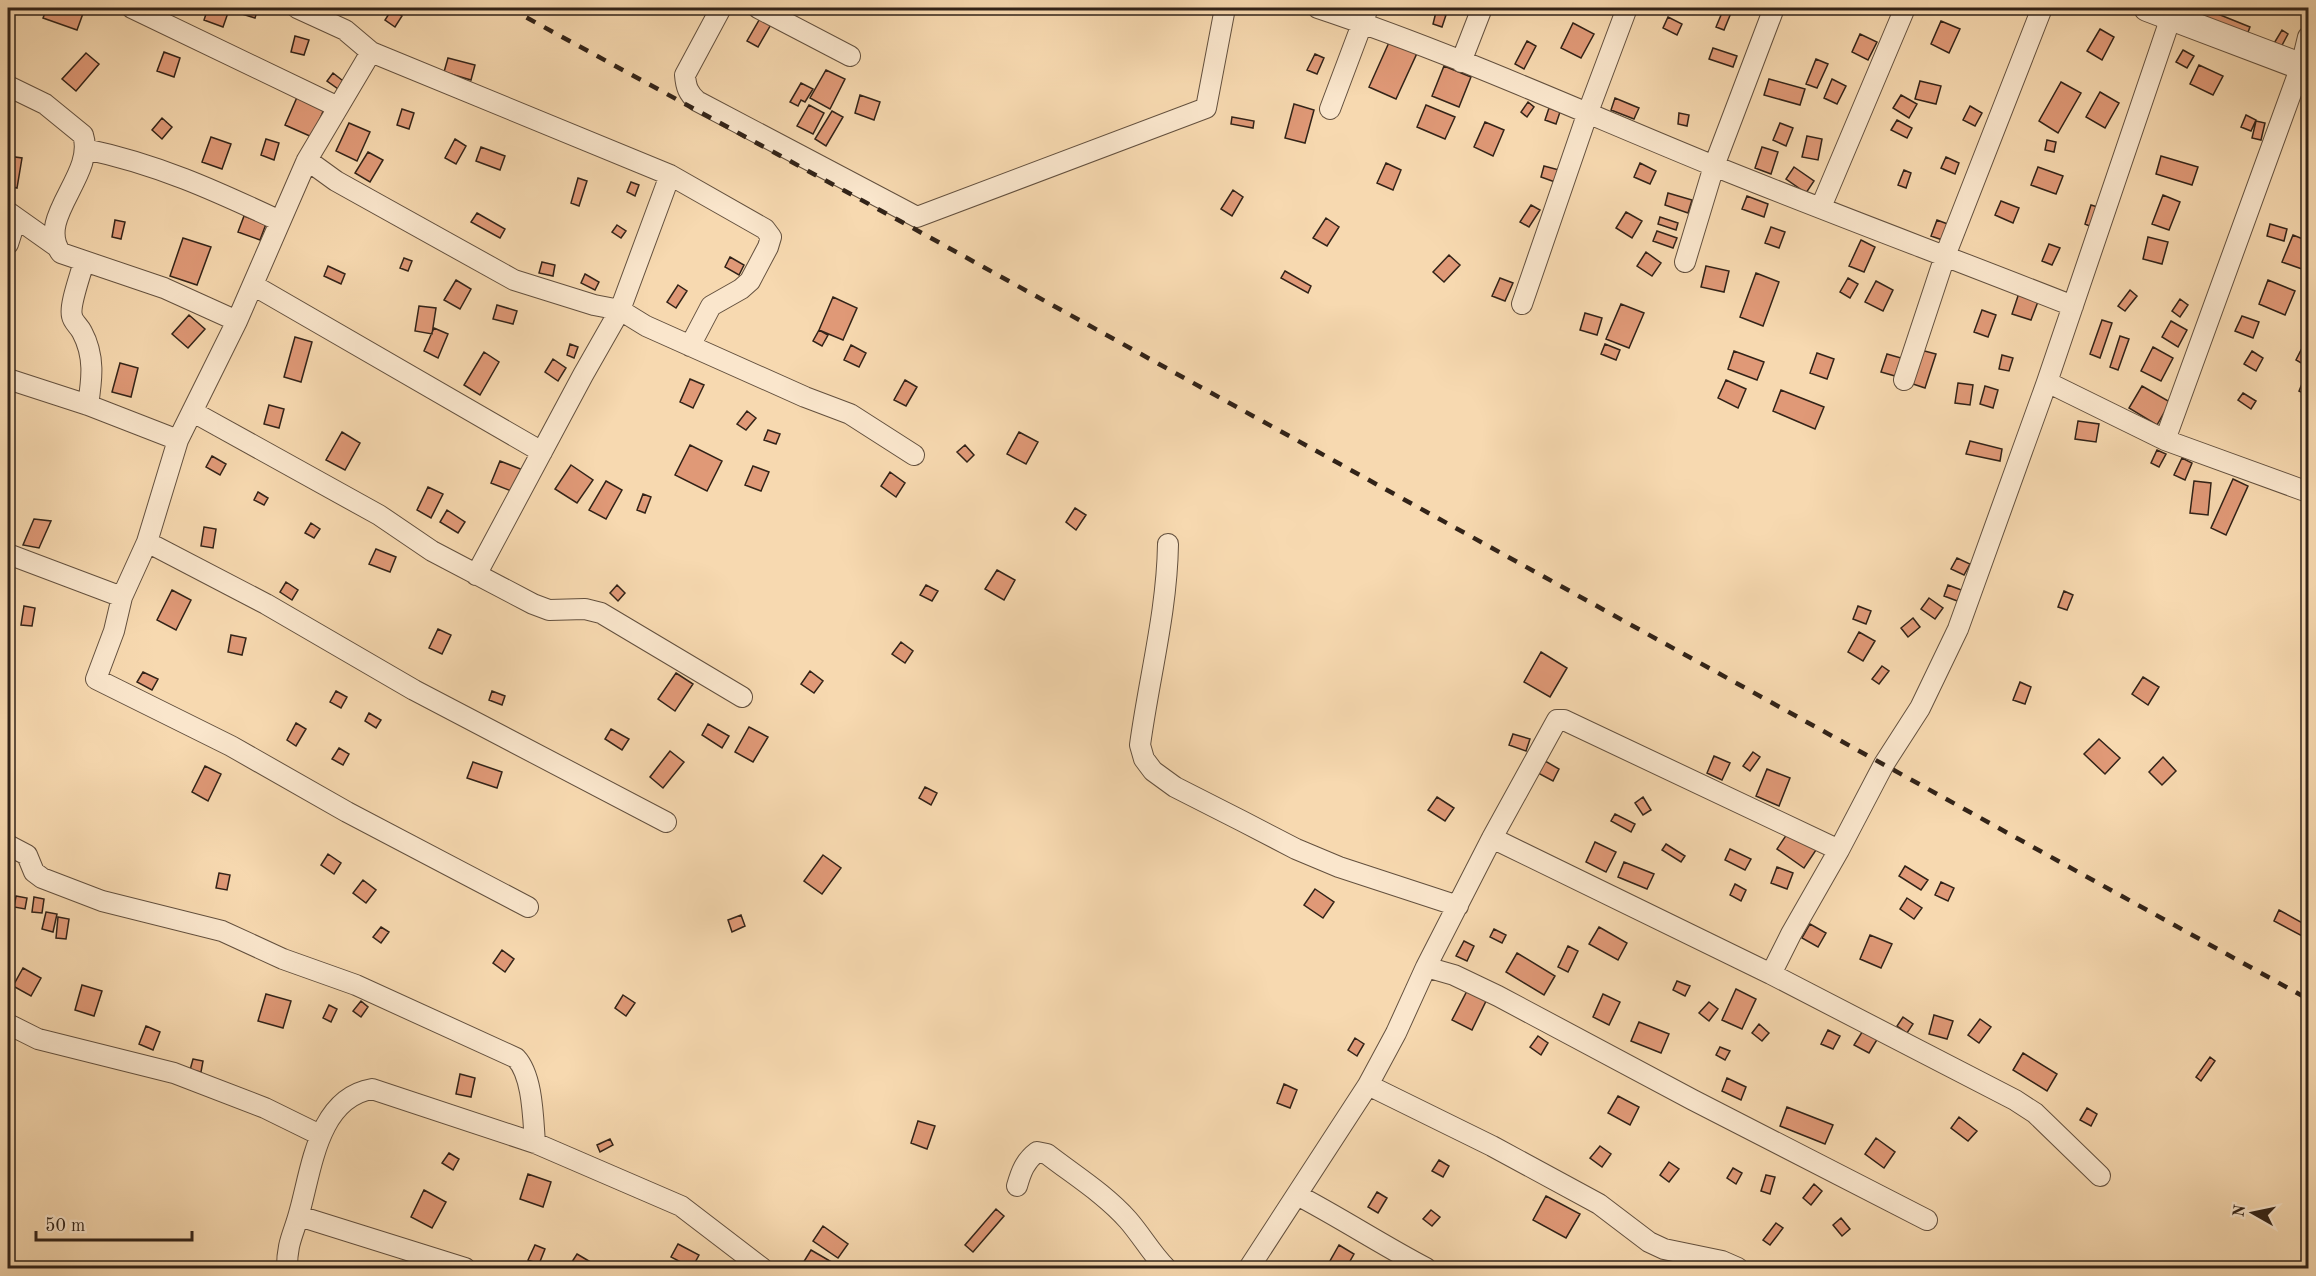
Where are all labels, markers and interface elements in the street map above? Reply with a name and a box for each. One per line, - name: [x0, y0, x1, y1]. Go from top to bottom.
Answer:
- north arrow: [2223, 1183, 2283, 1243]
- text: N: [2231, 1203, 2249, 1218]
- scale bar: [36, 1204, 192, 1242]
- text: 50 m: [45, 1217, 85, 1235]

